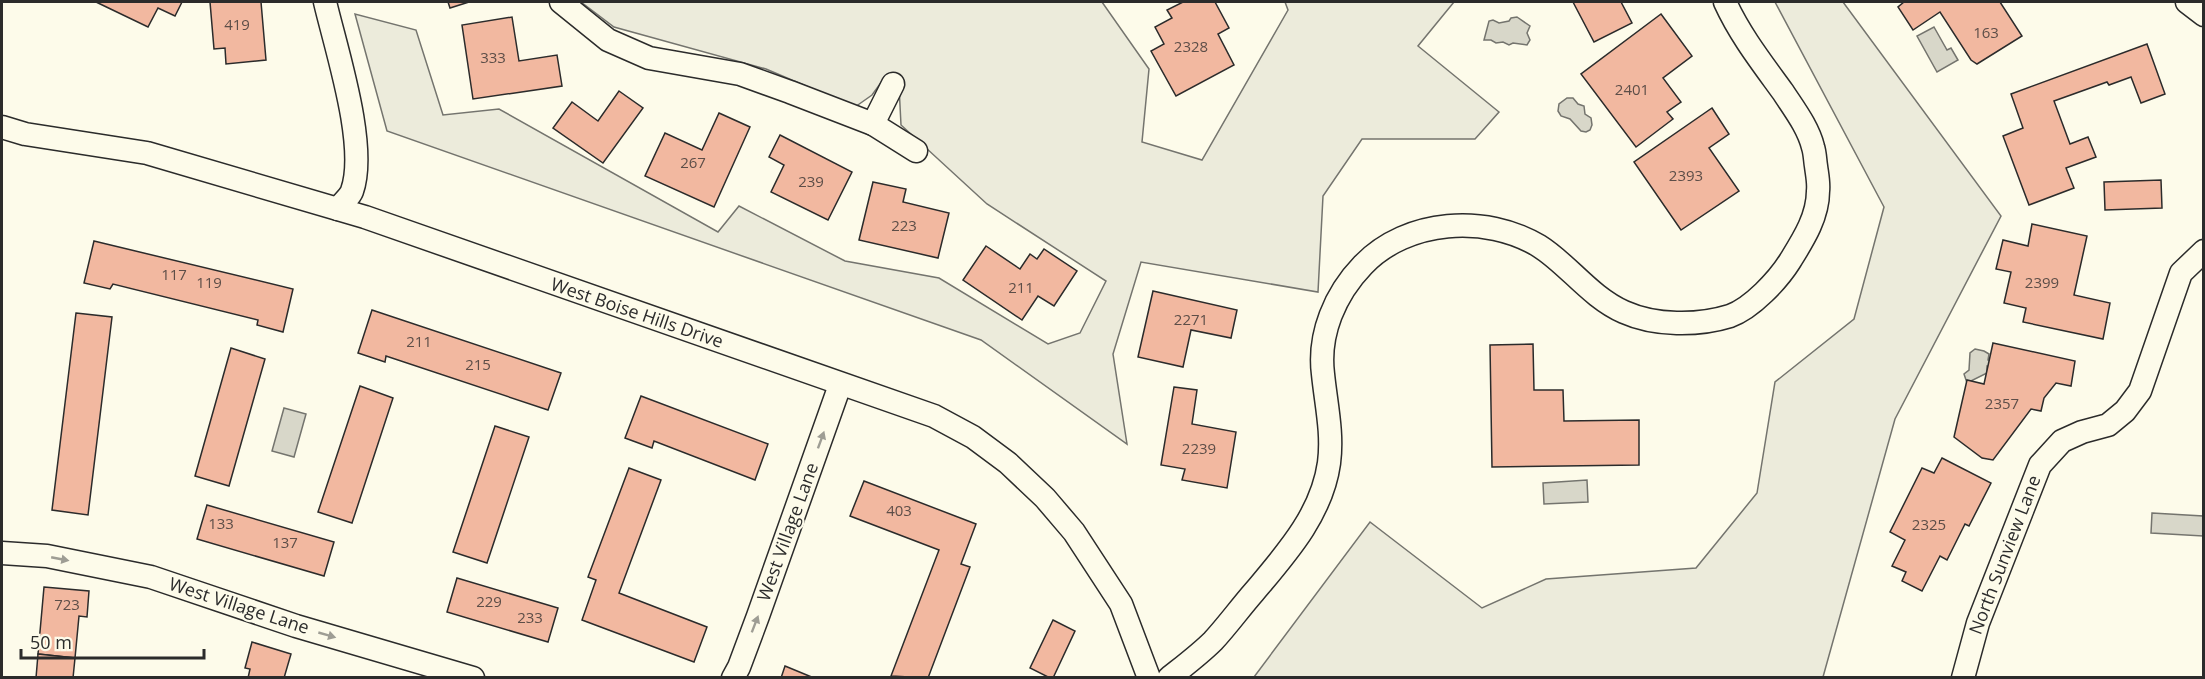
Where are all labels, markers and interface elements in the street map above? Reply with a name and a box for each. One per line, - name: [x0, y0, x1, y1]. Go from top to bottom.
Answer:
- house number: 419: [224, 14, 250, 34]
- house number: 163: [1973, 22, 1999, 42]
- house number: 2328: [1174, 36, 1208, 56]
- house number: 333: [480, 47, 506, 67]
- house number: 2401: [1615, 79, 1649, 99]
- house number: 267: [680, 152, 706, 172]
- house number: 2393: [1669, 165, 1703, 185]
- house number: 239: [798, 171, 824, 191]
- house number: 223: [891, 215, 917, 235]
- house number: 117: [161, 264, 187, 284]
- street label: West Boise Hills Drive: [548, 271, 727, 353]
- house number: 119: [196, 272, 222, 292]
- house number: 2399: [2025, 272, 2059, 292]
- house number: 211: [1008, 277, 1034, 297]
- house number: 2271: [1174, 309, 1208, 329]
- house number: 211: [406, 331, 432, 351]
- house number: 215: [465, 354, 491, 374]
- house number: 2357: [1985, 393, 2019, 413]
- one-way arrow: [816, 431, 826, 449]
- house number: 2239: [1182, 438, 1216, 458]
- street label: West Village Lane: [751, 459, 823, 604]
- street label: North Sunview Lane: [1963, 472, 2045, 638]
- house number: 403: [886, 500, 912, 520]
- house number: 133: [208, 513, 234, 533]
- house number: 2325: [1912, 514, 1946, 534]
- house number: 137: [272, 532, 298, 552]
- one-way arrow: [50, 554, 69, 564]
- street label: West Village Lane: [166, 571, 312, 639]
- house number: 229: [476, 591, 502, 611]
- house number: 723: [54, 594, 80, 614]
- house number: 233: [517, 607, 543, 627]
- one-way arrow: [750, 614, 760, 632]
- scale bar: [21, 622, 204, 660]
- text: 50 m: [30, 630, 72, 654]
- one-way arrow: [318, 631, 336, 640]

